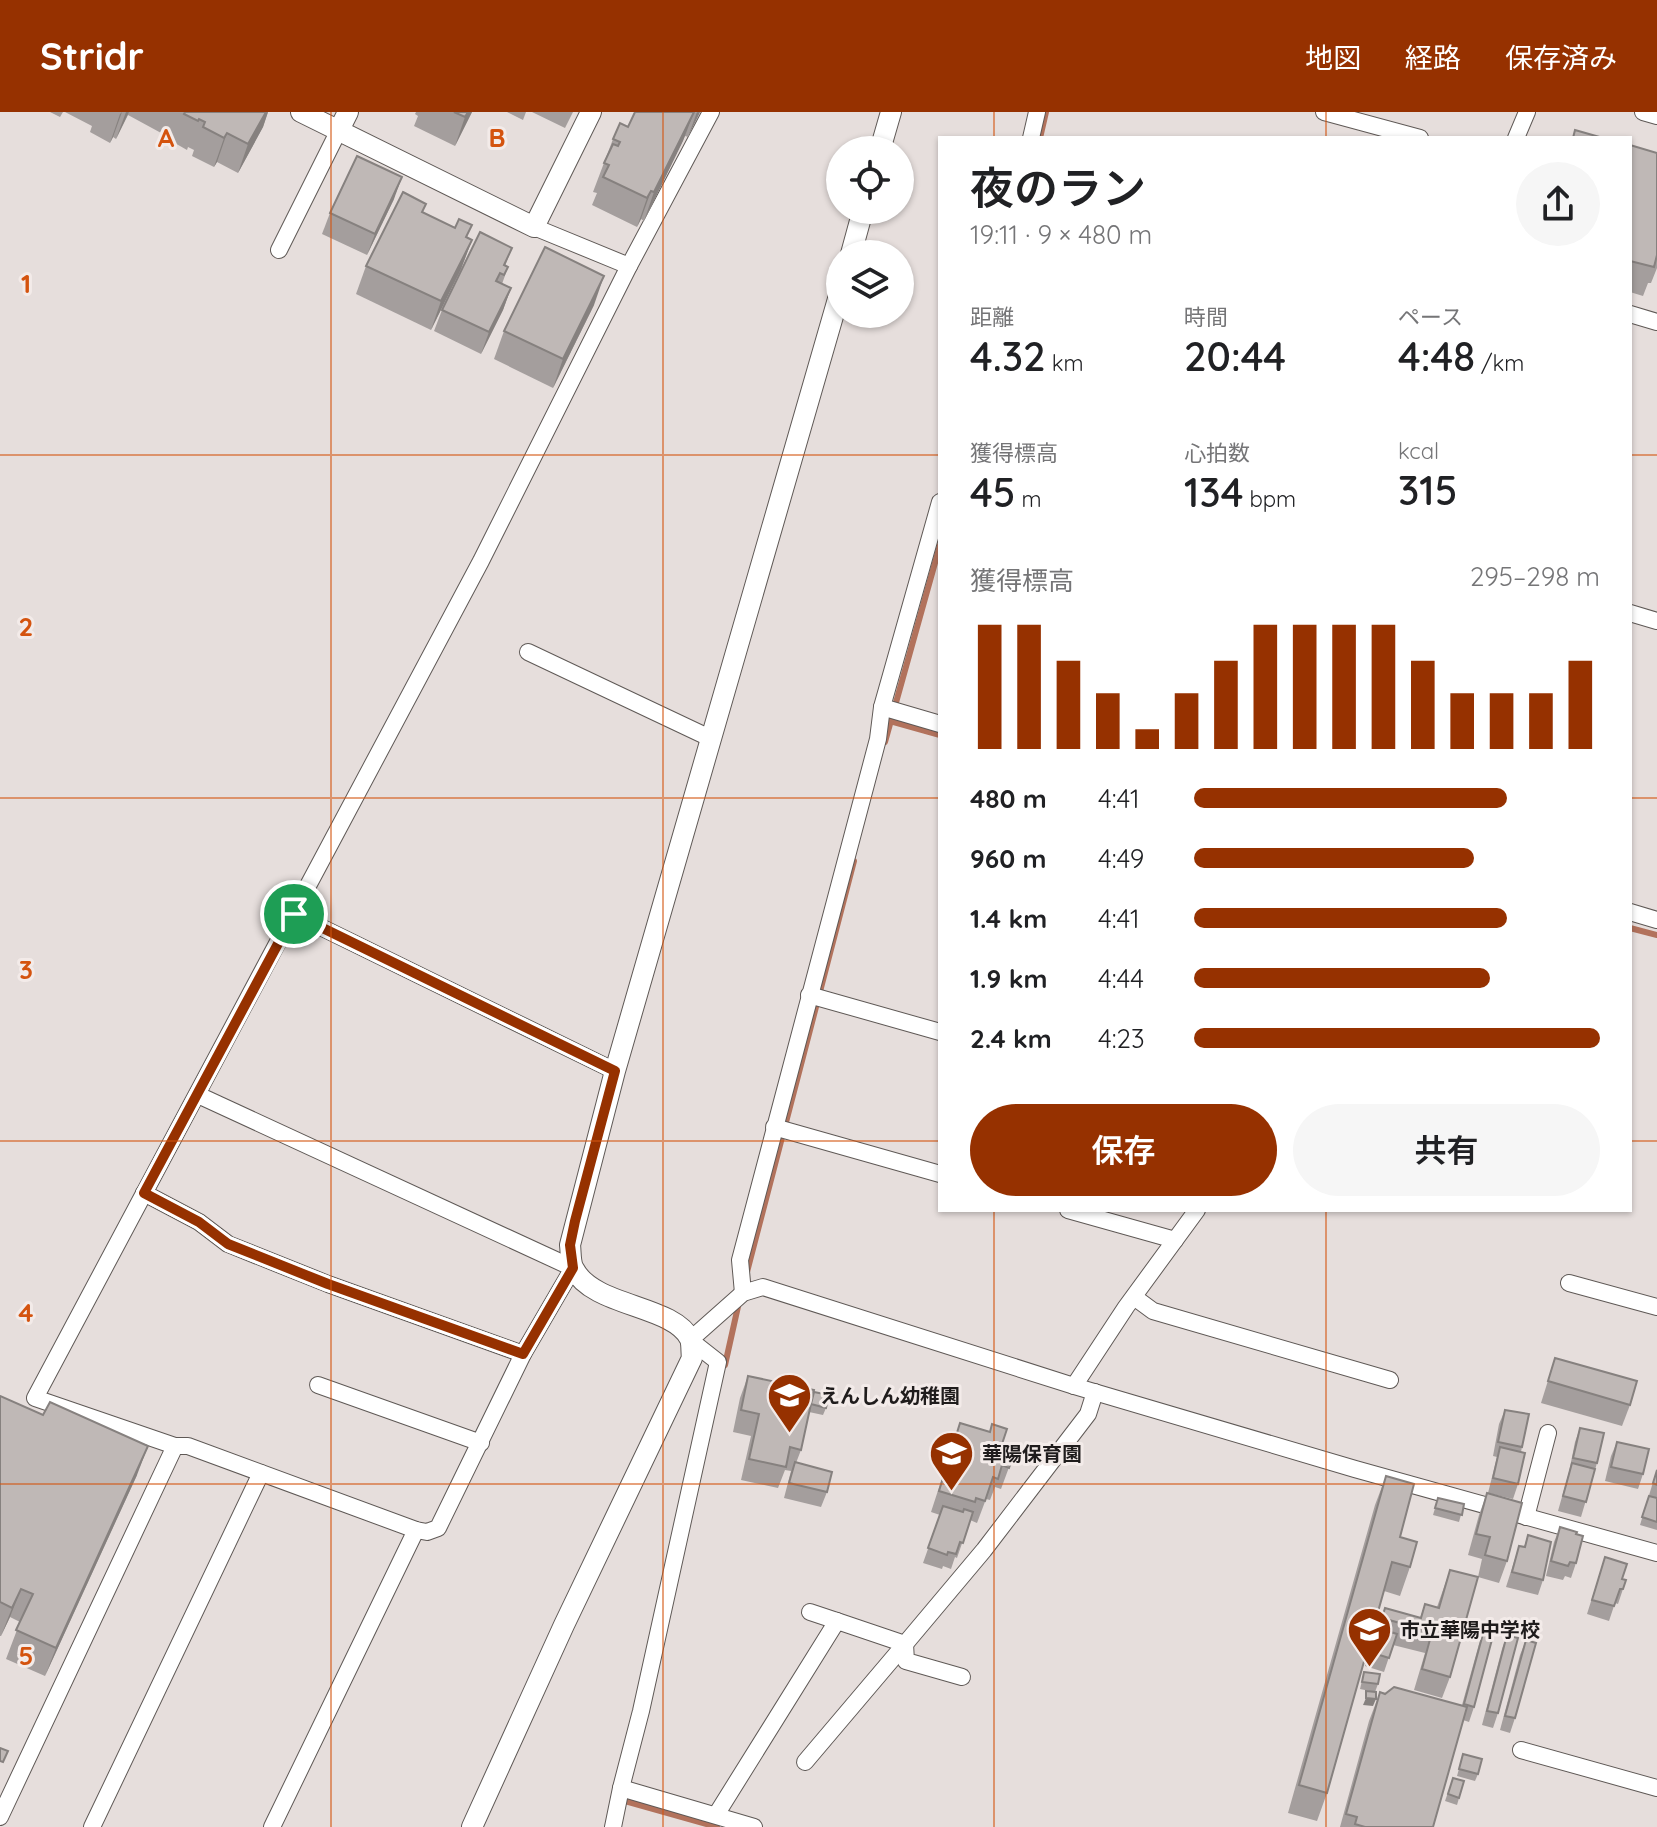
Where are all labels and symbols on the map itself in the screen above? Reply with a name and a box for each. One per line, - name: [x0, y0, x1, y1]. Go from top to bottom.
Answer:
- text: A: [158, 121, 175, 154]
- text: B: [488, 121, 506, 154]
- text: 1: [21, 267, 31, 300]
- text: 2: [19, 610, 33, 643]
- pin: [260, 880, 328, 948]
- text: 3: [19, 953, 33, 986]
- text: 4: [18, 1296, 34, 1329]
- school or university icon: えんしん幼稚園: [765, 1371, 813, 1434]
- place label: えんしん幼稚園: [820, 1383, 960, 1408]
- school or university icon: 華陽保育園: [927, 1429, 975, 1492]
- place label: 華陽保育園: [982, 1441, 1082, 1466]
- school or university icon: 市立華陽中学校: [1345, 1605, 1393, 1668]
- place label: 市立華陽中学校: [1400, 1617, 1540, 1642]
- text: 5: [19, 1639, 33, 1672]

